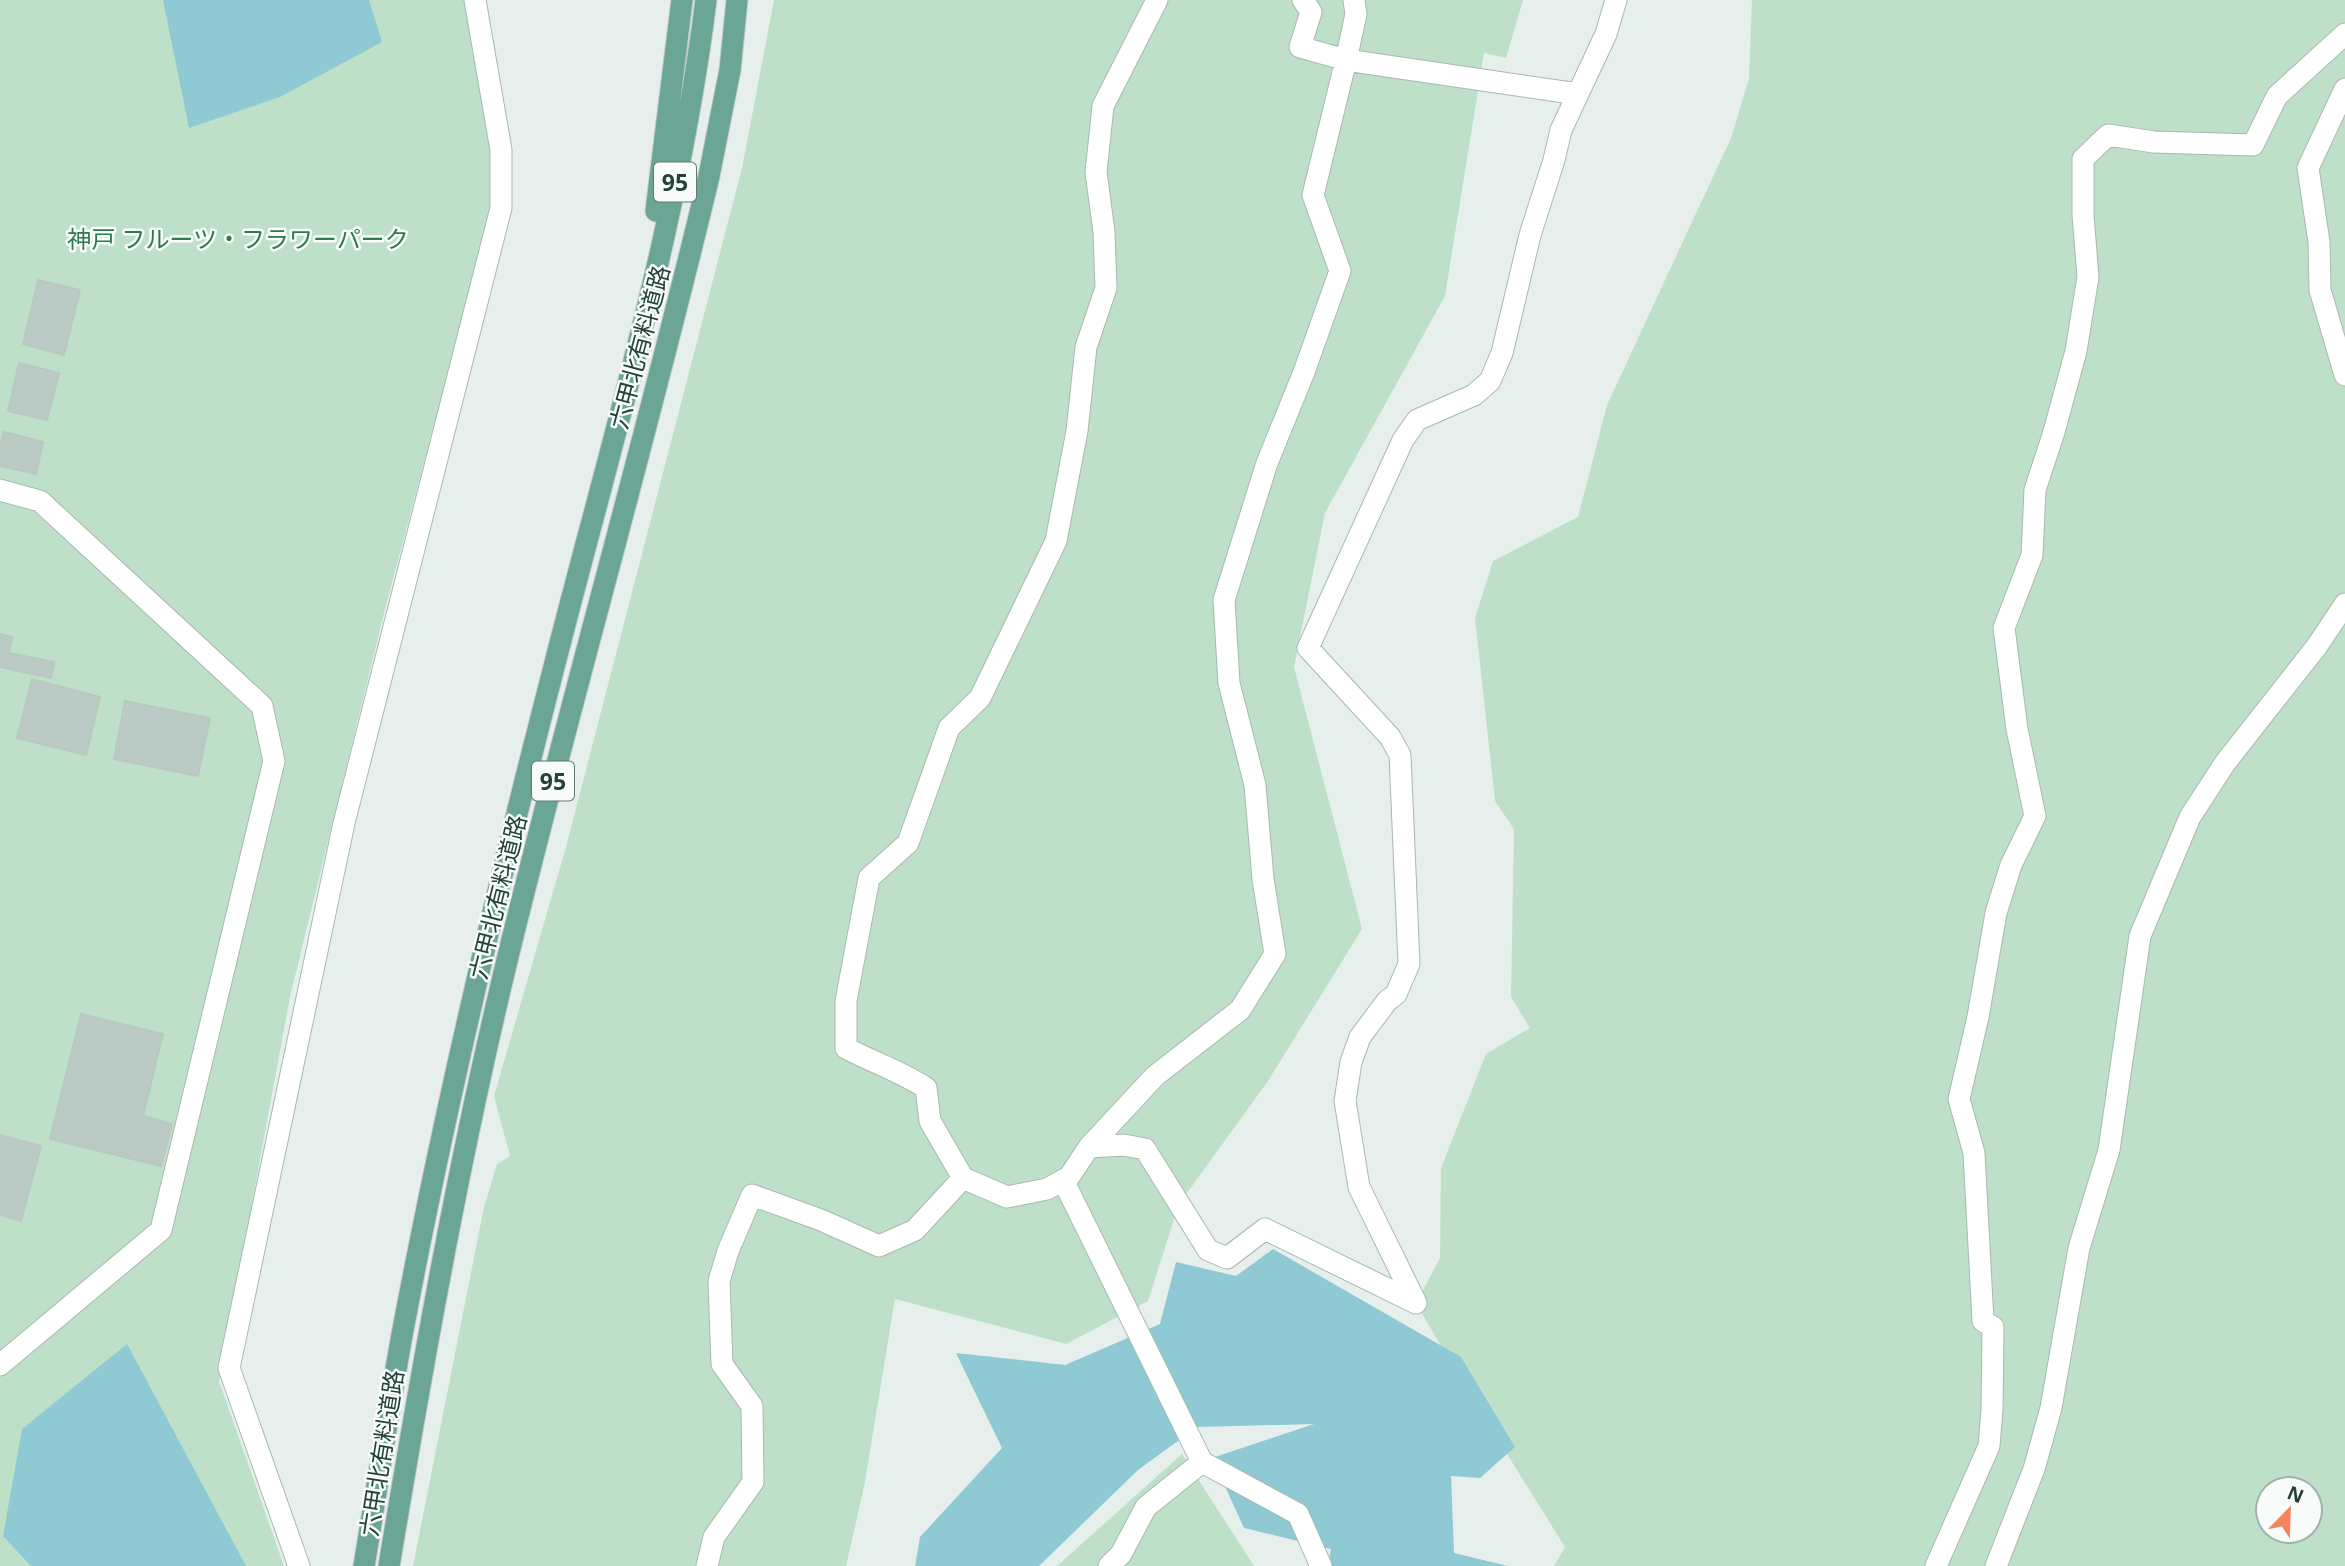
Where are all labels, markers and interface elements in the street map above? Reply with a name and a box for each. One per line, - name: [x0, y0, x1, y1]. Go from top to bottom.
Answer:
- road number: 95: [654, 162, 696, 202]
- park label: 神戸 フルーツ・フラワーパーク: [67, 222, 409, 255]
- street label: 六甲北有料道路: [601, 262, 677, 432]
- road number: 95: [532, 762, 574, 800]
- street label: 六甲北有料道路: [461, 812, 533, 982]
- street label: 六甲北有料道路: [352, 1367, 410, 1539]
- north arrow: [2254, 1475, 2324, 1545]
- text: N: [2283, 1479, 2308, 1509]

